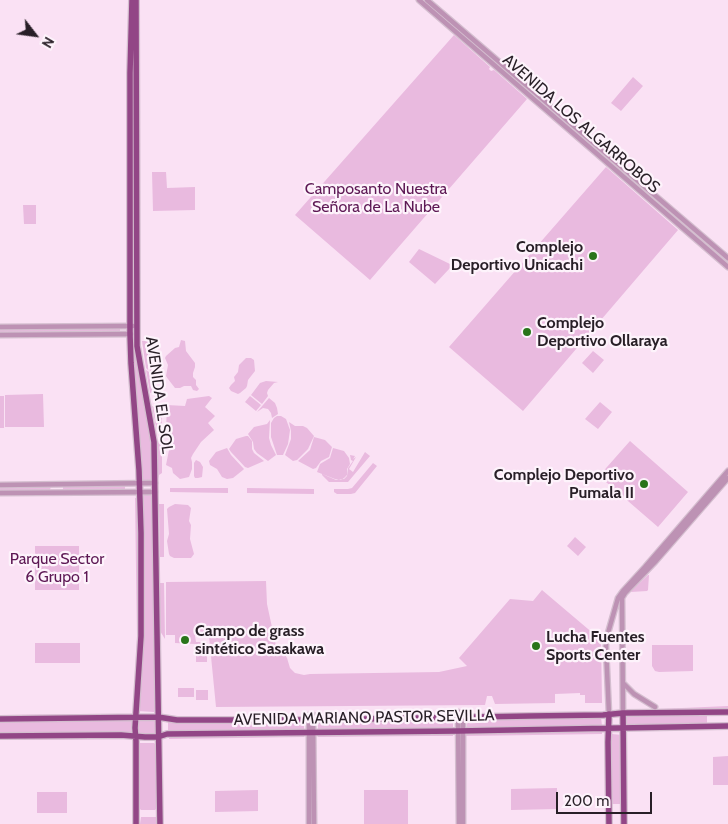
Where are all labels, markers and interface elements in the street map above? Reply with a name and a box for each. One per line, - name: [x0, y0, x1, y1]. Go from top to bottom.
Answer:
- north arrow: [10, 10, 60, 60]
- text: N: [38, 34, 58, 51]
- street label: AVENIDA LOS ALGARROBOS: [499, 51, 663, 197]
- park label: Camposanto Nuestra Señora de La Nube: [305, 179, 447, 217]
- place label: Complejo Deportivo Unicachi: [451, 237, 583, 275]
- marker: Complejo Deportivo Unicachi: [587, 250, 599, 262]
- place label: Complejo Deportivo Ollaraya: [537, 313, 668, 351]
- marker: Complejo Deportivo Ollaraya: [521, 326, 533, 338]
- street label: AVENIDA EL SOL: [141, 335, 177, 455]
- place label: Complejo Deportivo Pumala II: [494, 465, 634, 503]
- marker: Complejo Deportivo Pumala II: [638, 478, 650, 490]
- park label: Parque Sector 6 Grupo 1: [10, 549, 104, 587]
- place label: Campo de grass sintético Sasakawa: [195, 621, 324, 659]
- place label: Lucha Fuentes Sports Center: [546, 627, 645, 665]
- marker: Campo de grass sintético Sasakawa: [179, 634, 191, 646]
- marker: Lucha Fuentes Sports Center: [530, 640, 542, 652]
- street label: AVENIDA MARIANO PASTOR SEVILLA: [233, 706, 495, 730]
- scale bar: [558, 782, 654, 814]
- text: 200 m: [564, 792, 609, 810]

